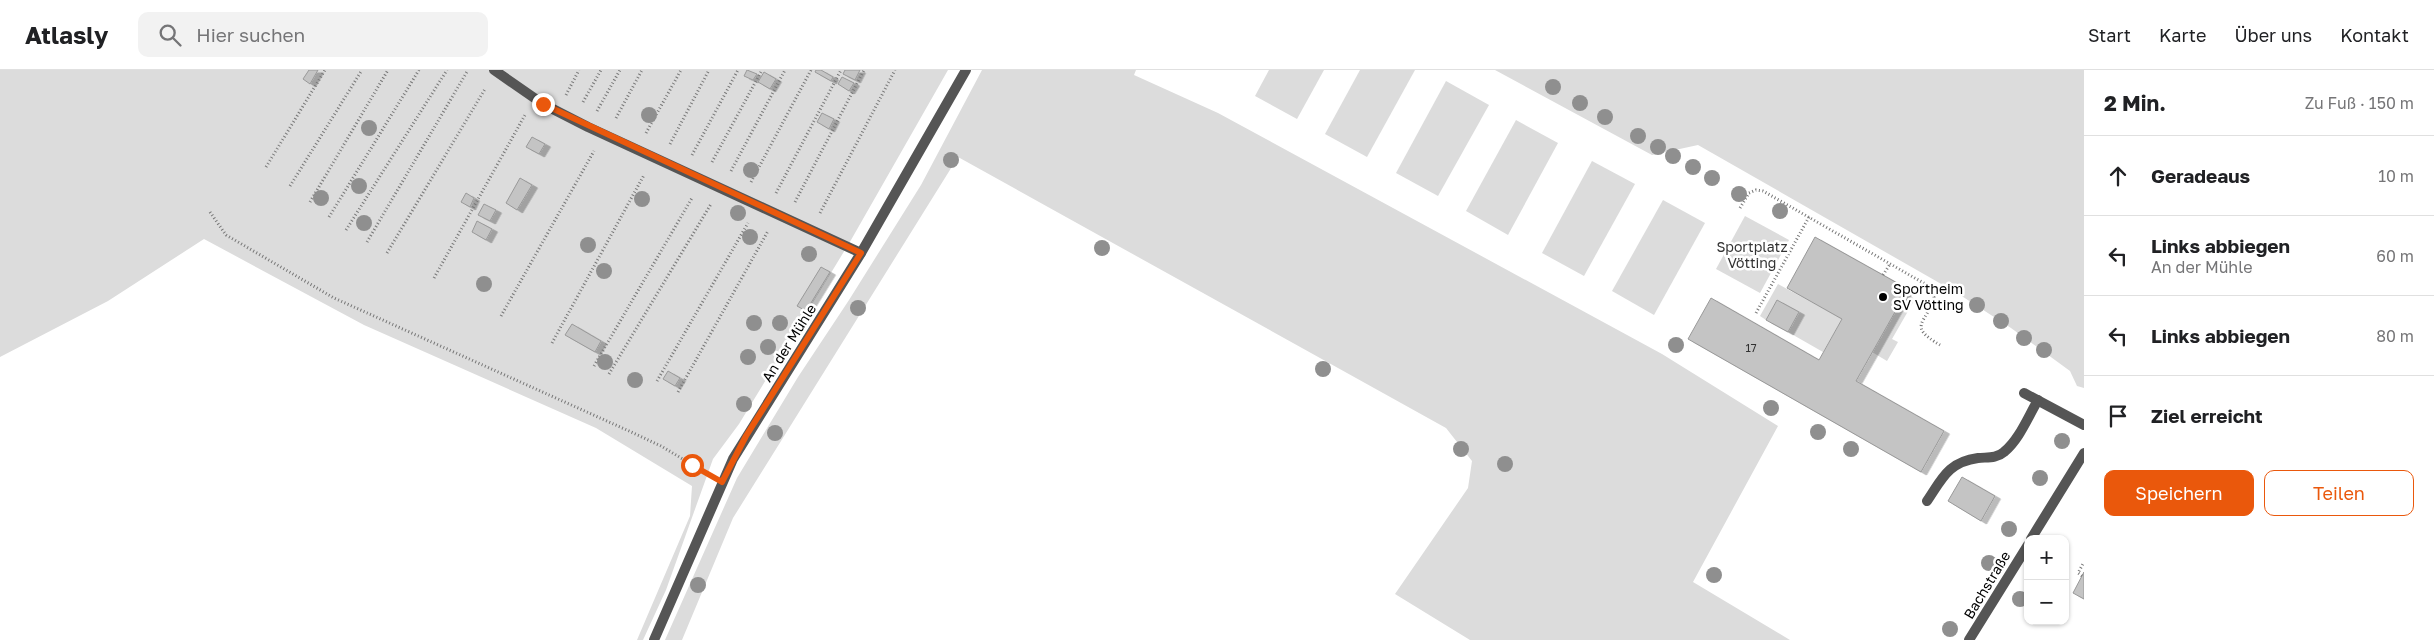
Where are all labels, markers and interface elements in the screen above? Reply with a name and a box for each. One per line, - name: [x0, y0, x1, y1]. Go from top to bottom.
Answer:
- search box: [138, 12, 488, 57]
- text: Atlasly: [25, 20, 108, 49]
- icon: search: [156, 21, 184, 49]
- text: Hier suchen: [196, 23, 305, 46]
- text: Start: [2088, 24, 2131, 46]
- text: Karte: [2159, 24, 2206, 46]
- text: Über uns: [2234, 24, 2312, 46]
- text: Kontakt: [2340, 24, 2409, 46]
- text: 2 Min.: [2104, 90, 2166, 116]
- route end: [532, 93, 555, 116]
- text: Zu Fuß · 150 m: [2305, 93, 2414, 113]
- icon: ahead: [2104, 162, 2132, 190]
- text: Geradeaus: [2151, 164, 2250, 187]
- text: 10 m: [2378, 166, 2414, 186]
- text: Links abbiegen: [2151, 234, 2290, 257]
- park label: Sportplatz Vötting: [1716, 238, 1788, 271]
- icon: left: [2104, 242, 2132, 270]
- text: 60 m: [2376, 246, 2414, 266]
- text: An der Mühle: [2151, 257, 2252, 277]
- place label: Sportheim SV Vötting: [1893, 280, 1964, 313]
- marker: Sportheim SV Vötting: [1877, 291, 1889, 303]
- street label: An der Mühle: [758, 301, 819, 385]
- icon: left: [2104, 322, 2132, 350]
- text: Links abbiegen: [2151, 324, 2290, 347]
- text: 80 m: [2376, 326, 2414, 346]
- house number: 17: [1745, 341, 1757, 354]
- icon: arrive: [2104, 402, 2132, 430]
- text: Ziel erreicht: [2151, 404, 2263, 427]
- route start: [681, 454, 704, 477]
- button: Speichern: [2104, 470, 2254, 516]
- button: Teilen: [2264, 470, 2414, 516]
- map controls: [2024, 535, 2069, 625]
- button: +: [2024, 535, 2069, 580]
- street label: Bachstraße: [1960, 548, 2013, 622]
- button: −: [2024, 580, 2069, 625]

